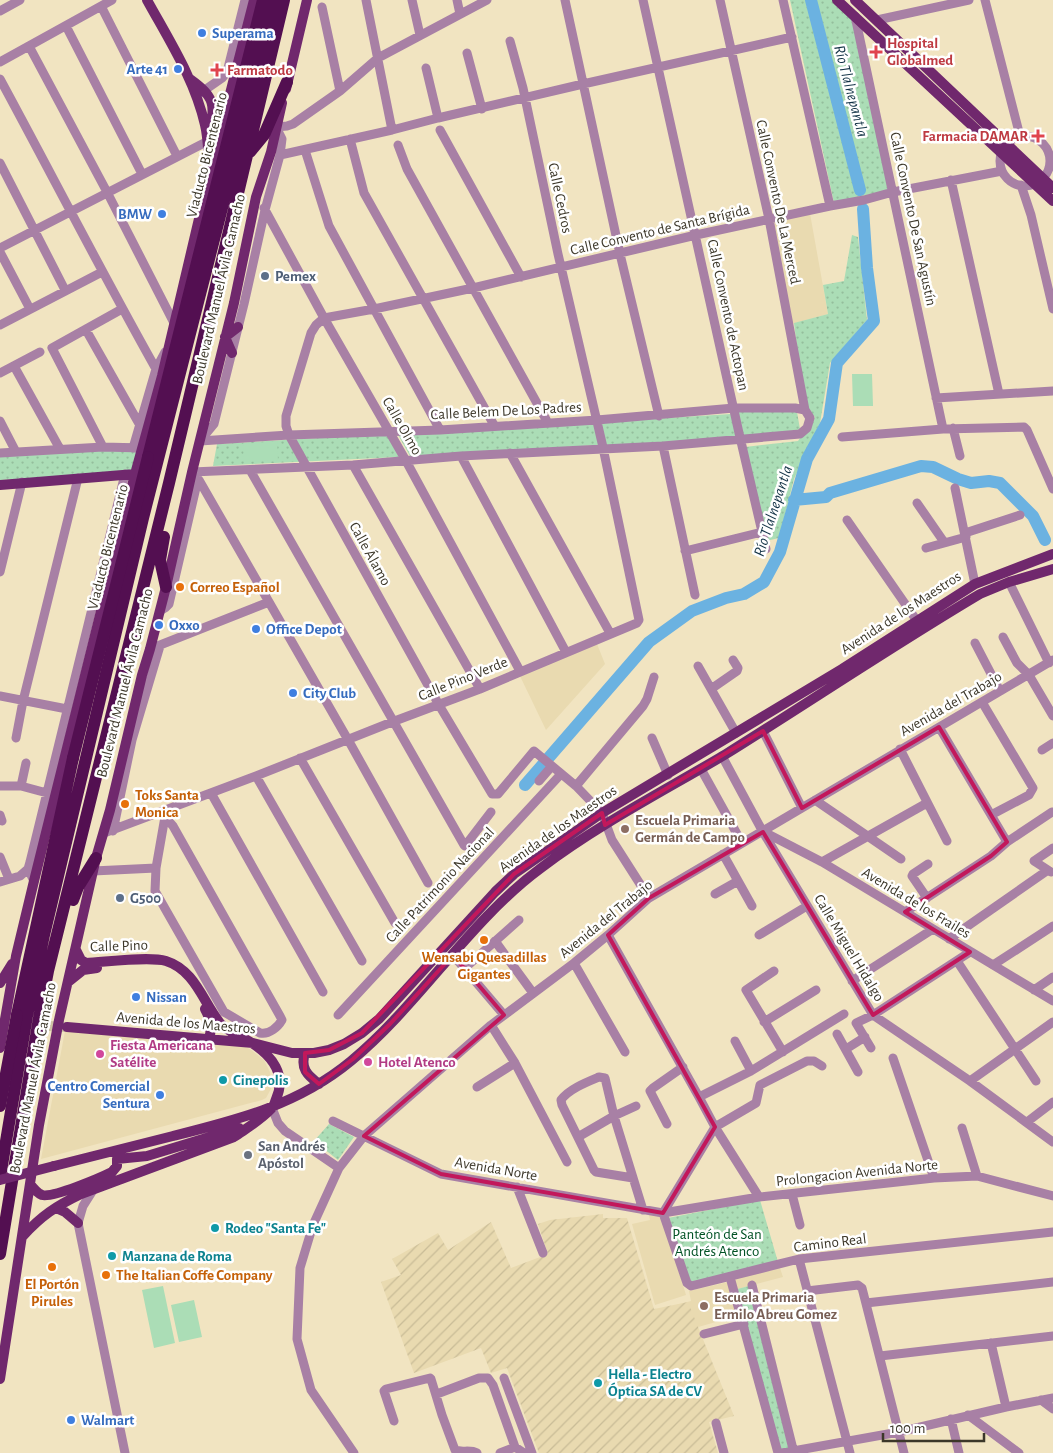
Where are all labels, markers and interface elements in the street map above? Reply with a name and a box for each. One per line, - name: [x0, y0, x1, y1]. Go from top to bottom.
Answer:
- place label: Superama: [212, 26, 274, 41]
- marker: Superama: [196, 27, 208, 39]
- place label: Hospital Globalmed: [887, 36, 953, 68]
- water label: Río Tlalnepantla: [830, 43, 871, 139]
- marker: Hospital Globalmed: [869, 45, 883, 59]
- place label: Arte 41: [127, 62, 168, 77]
- marker: Arte 41: [172, 63, 184, 75]
- place label: Farmatodo: [227, 63, 293, 78]
- marker: Farmatodo: [211, 64, 223, 76]
- street label: Viaducto Bicentenario: [184, 91, 230, 219]
- street label: Calle Convento De La Merced: [753, 119, 803, 286]
- place label: Farmacia DAMAR: [922, 129, 1028, 144]
- marker: Farmacia DAMAR: [1032, 130, 1044, 142]
- street label: Calle Convento De San Agustín: [887, 131, 939, 307]
- street label: Calle Cedros: [545, 161, 575, 235]
- street label: Boulevard Manuel Ávila Camacho: [188, 192, 248, 385]
- street label: Calle Convento de Santa Brígida: [569, 202, 751, 258]
- place label: BMW: [118, 207, 152, 222]
- marker: BMW: [156, 208, 168, 220]
- street label: Calle Convento de Actopan: [705, 238, 751, 392]
- place label: Pemex: [275, 269, 316, 284]
- marker: Pemex: [259, 270, 271, 282]
- street label: Calle Olmo: [379, 394, 425, 458]
- street label: Calle Belem De Los Padres: [430, 400, 582, 422]
- water label: Río Tlalnepantla: [751, 464, 796, 559]
- street label: Viaducto Bicentenario: [85, 483, 131, 611]
- street label: Calle Álamo: [346, 519, 395, 588]
- street label: Avenida de los Maestros: [838, 569, 964, 657]
- place label: Correo Español: [190, 580, 280, 595]
- marker: Correo Español: [174, 581, 186, 593]
- street label: Boulevard Manuel Ávila Camacho: [92, 586, 156, 779]
- place label: Oxxo: [169, 618, 200, 633]
- marker: Oxxo: [153, 619, 165, 631]
- place label: Office Depot: [266, 622, 342, 637]
- marker: Office Depot: [250, 623, 262, 635]
- street label: Calle Pino Verde: [416, 654, 510, 704]
- street label: Avenida del Trabajo: [898, 669, 1004, 739]
- place label: City Club: [303, 686, 356, 701]
- marker: City Club: [287, 687, 299, 699]
- street label: Avenida de los Maestros: [496, 783, 620, 875]
- place label: Toks Santa Monica: [135, 788, 199, 820]
- marker: Toks Santa Monica: [119, 798, 131, 810]
- place label: Escuela Primaria Germán de Campo: [635, 813, 745, 845]
- marker: Escuela Primaria Germán de Campo: [619, 823, 631, 835]
- street label: Calle Patrimonio Nacional: [383, 825, 497, 945]
- street label: Avenida de los Frailes: [859, 865, 973, 941]
- street label: Avenida del Trabajo: [557, 877, 655, 961]
- place label: G500: [130, 891, 161, 906]
- marker: G500: [114, 892, 126, 904]
- street label: Calle Miguel Hidalgo: [811, 892, 887, 1004]
- marker: Wensabi Quesadillas Gigantes: [478, 934, 490, 946]
- street label: Calle Pino: [90, 937, 148, 955]
- place label: Wensabi Quesadillas Gigantes: [421, 950, 547, 982]
- street label: Boulevard Manuel Ávila Camacho: [5, 981, 59, 1175]
- place label: Nissan: [146, 990, 187, 1005]
- marker: Nissan: [130, 991, 142, 1003]
- street label: Avenida de los Maestros: [116, 1009, 256, 1037]
- place label: Fiesta Americana Satélite: [110, 1038, 213, 1070]
- marker: Fiesta Americana Satélite: [94, 1048, 106, 1060]
- place label: Hotel Atenco: [378, 1055, 456, 1070]
- marker: Hotel Atenco: [362, 1056, 374, 1068]
- place label: Cinepolis: [233, 1073, 289, 1088]
- marker: Cinepolis: [217, 1074, 229, 1086]
- place label: Centro Comercial Sentura: [47, 1079, 150, 1111]
- marker: Centro Comercial Sentura: [154, 1089, 166, 1101]
- place label: San Andrés Apóstol: [258, 1139, 326, 1171]
- marker: San Andrés Apóstol: [242, 1149, 254, 1161]
- street label: Avenida Norte: [454, 1154, 538, 1184]
- street label: Prolongacion Avenida Norte: [775, 1157, 939, 1189]
- place label: Rodeo "Santa Fe": [225, 1221, 326, 1236]
- marker: Rodeo "Santa Fe": [209, 1222, 221, 1234]
- park label: Panteón de San Andrés Atenco: [672, 1227, 762, 1259]
- street label: Camino Real: [793, 1231, 867, 1255]
- place label: Manzana de Roma: [122, 1249, 232, 1264]
- marker: Manzana de Roma: [106, 1250, 118, 1262]
- marker: El Portón Pirules: [46, 1261, 58, 1273]
- place label: The Italian Coffe Company: [116, 1268, 273, 1283]
- marker: The Italian Coffe Company: [100, 1269, 112, 1281]
- place label: El Portón Pirules: [25, 1277, 79, 1309]
- place label: Escuela Primaria Ermilo Abreu Gomez: [714, 1290, 837, 1322]
- marker: Escuela Primaria Ermilo Abreu Gomez: [698, 1300, 710, 1312]
- place label: Hella - Electro Óptica SA de CV: [608, 1367, 702, 1399]
- marker: Hella - Electro Óptica SA de CV: [592, 1377, 604, 1389]
- scale bar: [883, 1410, 984, 1442]
- place label: Walmart: [81, 1413, 134, 1428]
- marker: Walmart: [65, 1414, 77, 1426]
- text: 100 m: [890, 1421, 925, 1436]

